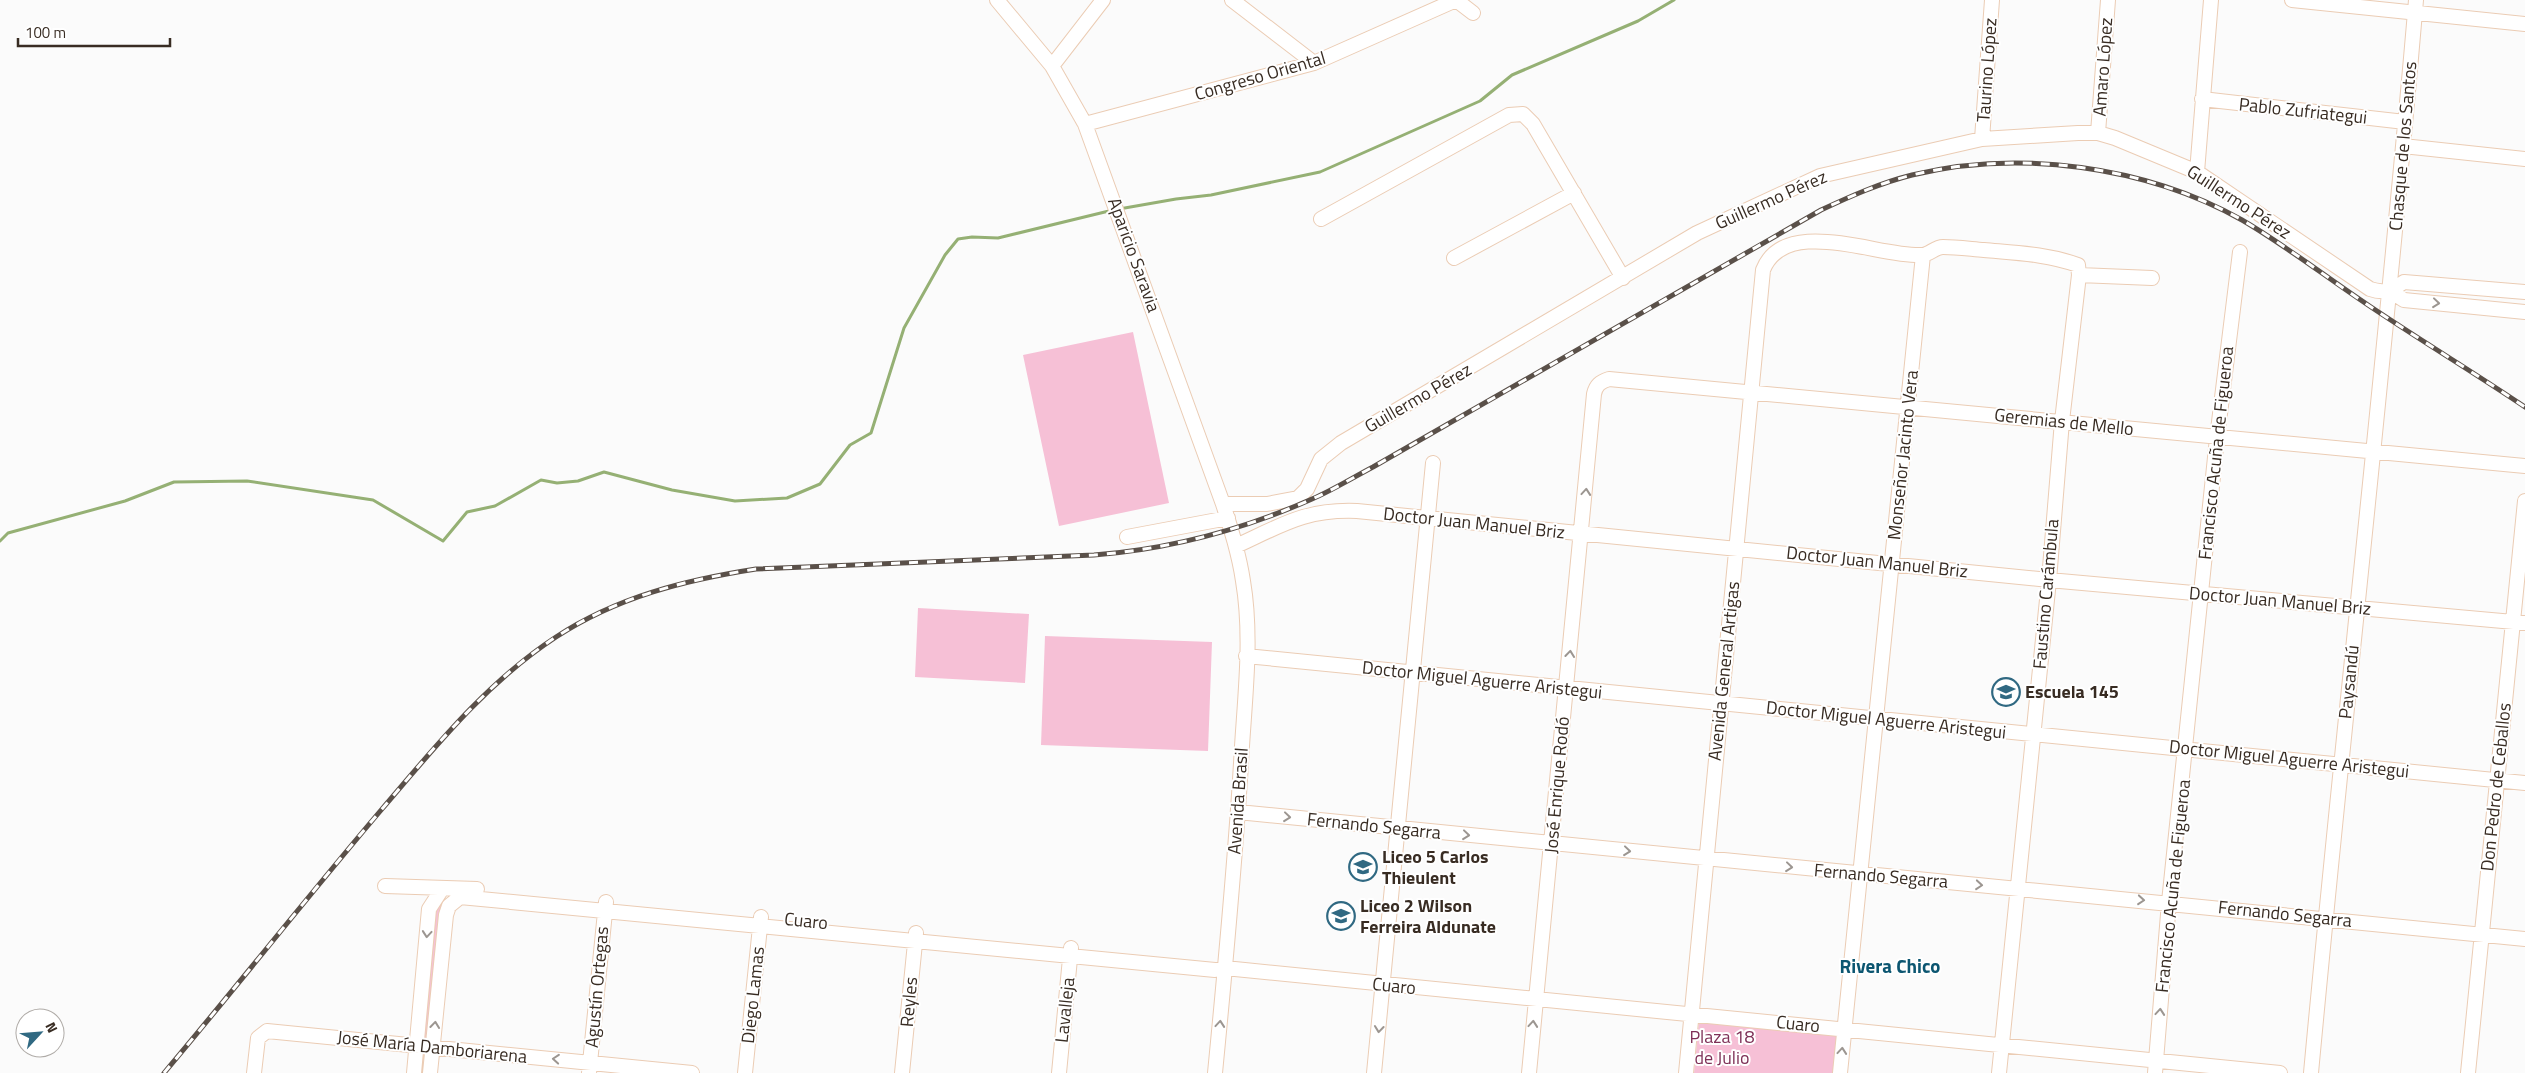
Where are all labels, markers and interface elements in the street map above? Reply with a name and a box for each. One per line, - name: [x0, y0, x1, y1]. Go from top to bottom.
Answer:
- scale bar: [18, 15, 170, 47]
- street label: Taurino López: [1969, 17, 2004, 123]
- street label: Amaro López: [2086, 17, 2119, 117]
- text: 100 m: [25, 21, 66, 44]
- street label: Congreso Oriental: [1191, 44, 1329, 107]
- street label: Chasque de los Santos: [2382, 60, 2423, 232]
- street label: Pablo Zufriategui: [2237, 90, 2369, 131]
- street label: Guillermo Pérez: [2182, 158, 2297, 246]
- street label: Guillermo Pérez: [1711, 163, 1831, 236]
- street label: Aparicio Saravia: [1101, 194, 1168, 316]
- one-way arrow: [2432, 298, 2440, 309]
- street label: Francisco Acuña de Figueroa: [2191, 345, 2240, 561]
- street label: Guillermo Pérez: [1359, 356, 1476, 439]
- street label: Monseñor Jacinto Vera: [1880, 369, 1925, 541]
- street label: Geremias de Mello: [1993, 401, 2135, 442]
- one-way arrow: [1580, 488, 1591, 496]
- street label: Doctor Juan Manuel Briz: [1382, 500, 1566, 545]
- street label: Faustino Carámbula: [2025, 518, 2066, 670]
- street label: Doctor Juan Manuel Briz: [1785, 539, 1969, 584]
- street label: Doctor Juan Manuel Briz: [2188, 579, 2372, 622]
- street label: Avenida General Artigas: [1701, 580, 1746, 762]
- street label: Paysandú: [2331, 644, 2366, 720]
- one-way arrow: [1564, 649, 1575, 657]
- street label: Doctor Miguel Aguerre Aristegui: [1361, 653, 1603, 706]
- school or university icon: Escuela 145: [1991, 677, 2021, 707]
- place label: Escuela 145: [2025, 678, 2119, 705]
- street label: Doctor Miguel Aguerre Aristegui: [1765, 693, 2007, 746]
- street label: Don Pedro de Ceballos: [2473, 701, 2518, 873]
- street label: José Enrique Rodó: [1537, 715, 1576, 855]
- street label: Doctor Miguel Aguerre Aristegui: [2168, 732, 2410, 785]
- street label: Avenida Brasil: [1220, 747, 1255, 855]
- street label: Francisco Acuña de Figueroa: [2148, 778, 2197, 994]
- street label: Fernando Segarra: [1306, 805, 1442, 846]
- one-way arrow: [1283, 811, 1291, 822]
- one-way arrow: [1462, 829, 1470, 840]
- place label: Liceo 5 Carlos Thieulent: [1382, 843, 1488, 891]
- one-way arrow: [1624, 845, 1632, 856]
- school or university icon: Liceo 5 Carlos Thieulent: [1348, 852, 1378, 882]
- street label: Fernando Segarra: [1813, 856, 1949, 895]
- one-way arrow: [1785, 861, 1793, 872]
- one-way arrow: [1976, 879, 1984, 890]
- place label: Liceo 2 Wilson Ferreira Aldunate: [1360, 892, 1496, 940]
- street label: Fernando Segarra: [2217, 893, 2353, 934]
- one-way arrow: [2137, 894, 2145, 905]
- school or university icon: Liceo 2 Wilson Ferreira Aldunate: [1326, 901, 1356, 931]
- street label: Cuaro: [783, 905, 829, 936]
- street label: Agustín Ortegas: [578, 925, 615, 1049]
- one-way arrow: [421, 930, 432, 938]
- street label: Diego Lamas: [734, 945, 771, 1045]
- district label: Rivera Chico: [1840, 951, 1940, 980]
- street label: Cuaro: [1371, 970, 1417, 1001]
- street label: Reyles: [893, 976, 924, 1028]
- street label: Lavalleja: [1048, 976, 1081, 1044]
- one-way arrow: [2155, 1007, 2166, 1015]
- north arrow: [15, 1008, 65, 1058]
- street label: Cuaro: [1775, 1008, 1821, 1039]
- text: N: [41, 1018, 64, 1036]
- one-way arrow: [429, 1020, 440, 1028]
- one-way arrow: [1214, 1020, 1225, 1028]
- one-way arrow: [1527, 1020, 1538, 1028]
- street label: José María Damboriarena: [336, 1023, 528, 1070]
- park label: Plaza 18 de Julio: [1689, 1023, 1755, 1071]
- one-way arrow: [1373, 1025, 1384, 1033]
- one-way arrow: [1837, 1047, 1848, 1055]
- one-way arrow: [552, 1054, 560, 1065]

